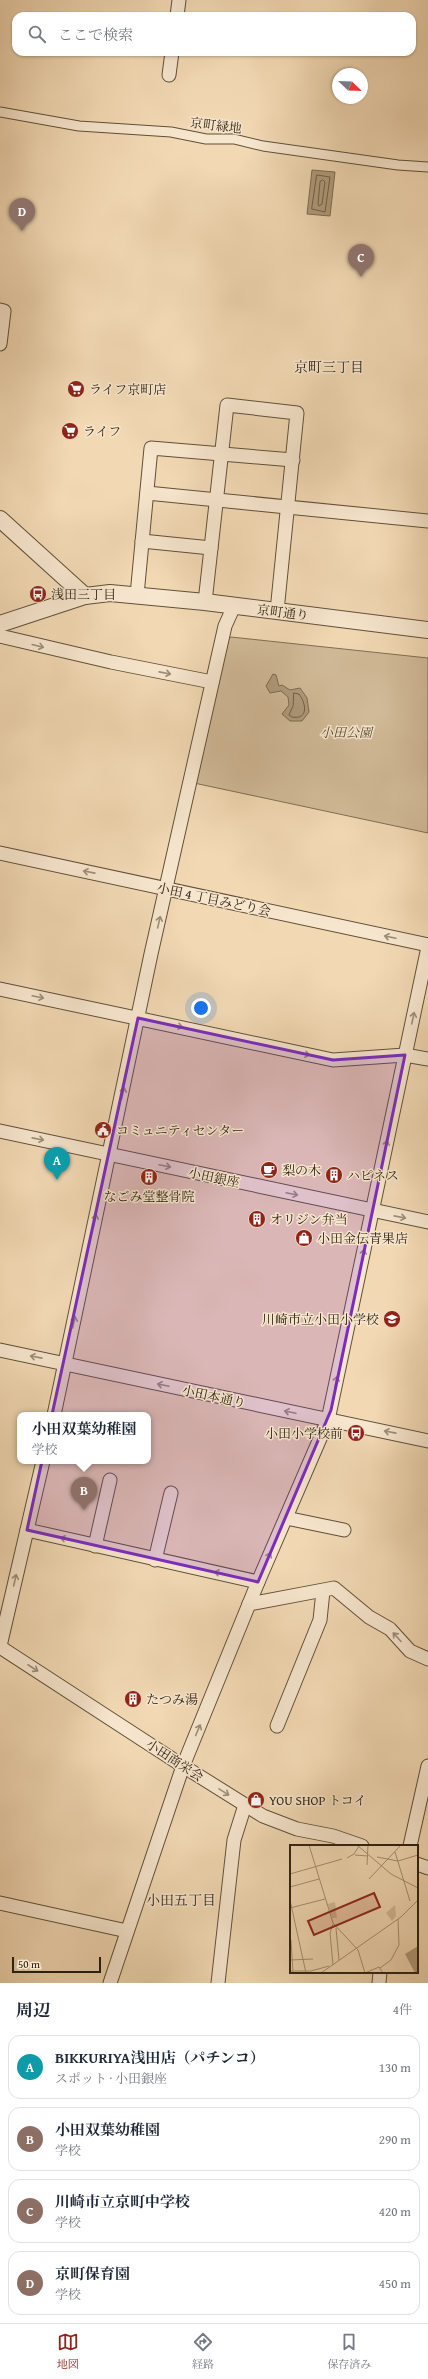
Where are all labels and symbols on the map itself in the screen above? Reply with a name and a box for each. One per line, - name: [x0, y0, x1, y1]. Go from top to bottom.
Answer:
- north arrow: [332, 68, 368, 104]
- street label: 京町緑地: [189, 113, 243, 138]
- pin: D: [9, 198, 35, 231]
- pin: C: [348, 244, 374, 277]
- district label: 京町三丁目: [294, 357, 364, 377]
- supermarket icon: ライフ京町店: [66, 379, 86, 399]
- place label: ライフ京町店: [89, 380, 166, 399]
- supermarket icon: ライフ: [60, 421, 80, 441]
- place label: ライフ: [83, 422, 121, 441]
- bus stop icon: 浅田三丁目: [28, 584, 48, 604]
- place label: 浅田三丁目: [51, 585, 116, 604]
- street label: 京町通り: [256, 600, 310, 625]
- one-way arrow: [31, 642, 44, 650]
- one-way arrow: [158, 670, 171, 678]
- park label: 小田公園: [320, 723, 374, 742]
- one-way arrow: [83, 867, 96, 875]
- street label: 小田 4 丁目みどり会: [155, 878, 273, 921]
- one-way arrow: [155, 915, 163, 928]
- one-way arrow: [384, 933, 397, 941]
- one-way arrow: [31, 994, 44, 1002]
- your location: [191, 998, 211, 1018]
- one-way arrow: [409, 1012, 417, 1025]
- one-way arrow: [170, 1023, 183, 1031]
- one-way arrow: [297, 1050, 310, 1058]
- one-way arrow: [119, 1087, 127, 1100]
- public building icon: コミュニティセンター: [93, 1120, 113, 1140]
- place label: コミュニティセンター: [116, 1121, 244, 1140]
- one-way arrow: [31, 1135, 44, 1143]
- one-way arrow: [382, 1140, 390, 1153]
- pin: A: [44, 1147, 70, 1180]
- cafe icon: 梨の木: [259, 1160, 279, 1180]
- place label: 梨の木: [282, 1161, 321, 1180]
- one-way arrow: [158, 1163, 171, 1171]
- street label: 小田銀座: [186, 1163, 241, 1192]
- building icon: ハピネス: [324, 1165, 344, 1185]
- place label: ハピネス: [347, 1166, 399, 1185]
- building icon: なごみ堂整骨院: [139, 1167, 159, 1187]
- place label: なごみ堂整骨院: [103, 1187, 195, 1206]
- one-way arrow: [285, 1190, 298, 1198]
- building icon: オリジン弁当: [247, 1209, 267, 1229]
- place label: オリジン弁当: [270, 1210, 348, 1229]
- one-way arrow: [393, 1213, 406, 1221]
- one-way arrow: [91, 1214, 99, 1227]
- shop icon: 小田金伝青果店: [294, 1228, 314, 1248]
- place label: 小田金伝青果店: [317, 1229, 408, 1248]
- one-way arrow: [359, 1249, 367, 1262]
- school or university icon: 川崎市立小田小学校: [382, 1309, 402, 1329]
- place label: 川崎市立小田小学校: [262, 1310, 379, 1329]
- one-way arrow: [70, 1316, 78, 1329]
- one-way arrow: [29, 1353, 42, 1361]
- one-way arrow: [333, 1376, 341, 1389]
- one-way arrow: [156, 1380, 169, 1388]
- street label: 小田本通り: [180, 1380, 248, 1413]
- one-way arrow: [284, 1407, 297, 1415]
- bus stop icon: 小田小学校前: [346, 1423, 366, 1443]
- place label: 小田小学校前: [265, 1424, 343, 1443]
- one-way arrow: [384, 1428, 397, 1436]
- pin: B: [71, 1477, 97, 1510]
- one-way arrow: [59, 1535, 72, 1543]
- one-way arrow: [265, 1552, 272, 1564]
- one-way arrow: [214, 1569, 227, 1577]
- one-way arrow: [12, 1574, 19, 1587]
- one-way arrow: [393, 1632, 402, 1642]
- one-way arrow: [27, 1664, 39, 1672]
- building icon: たつみ湯: [123, 1689, 143, 1709]
- place label: たつみ湯: [146, 1690, 198, 1709]
- one-way arrow: [195, 1725, 202, 1737]
- street label: 小田商栄会: [142, 1735, 207, 1786]
- one-way arrow: [218, 1788, 230, 1796]
- shop icon: YOU SHOP トコイ: [246, 1790, 266, 1810]
- place label: YOU SHOP トコイ: [269, 1791, 366, 1810]
- inset map: [290, 1845, 418, 1973]
- district label: 小田五丁目: [146, 1890, 216, 1910]
- scale bar: [12, 1955, 101, 1974]

